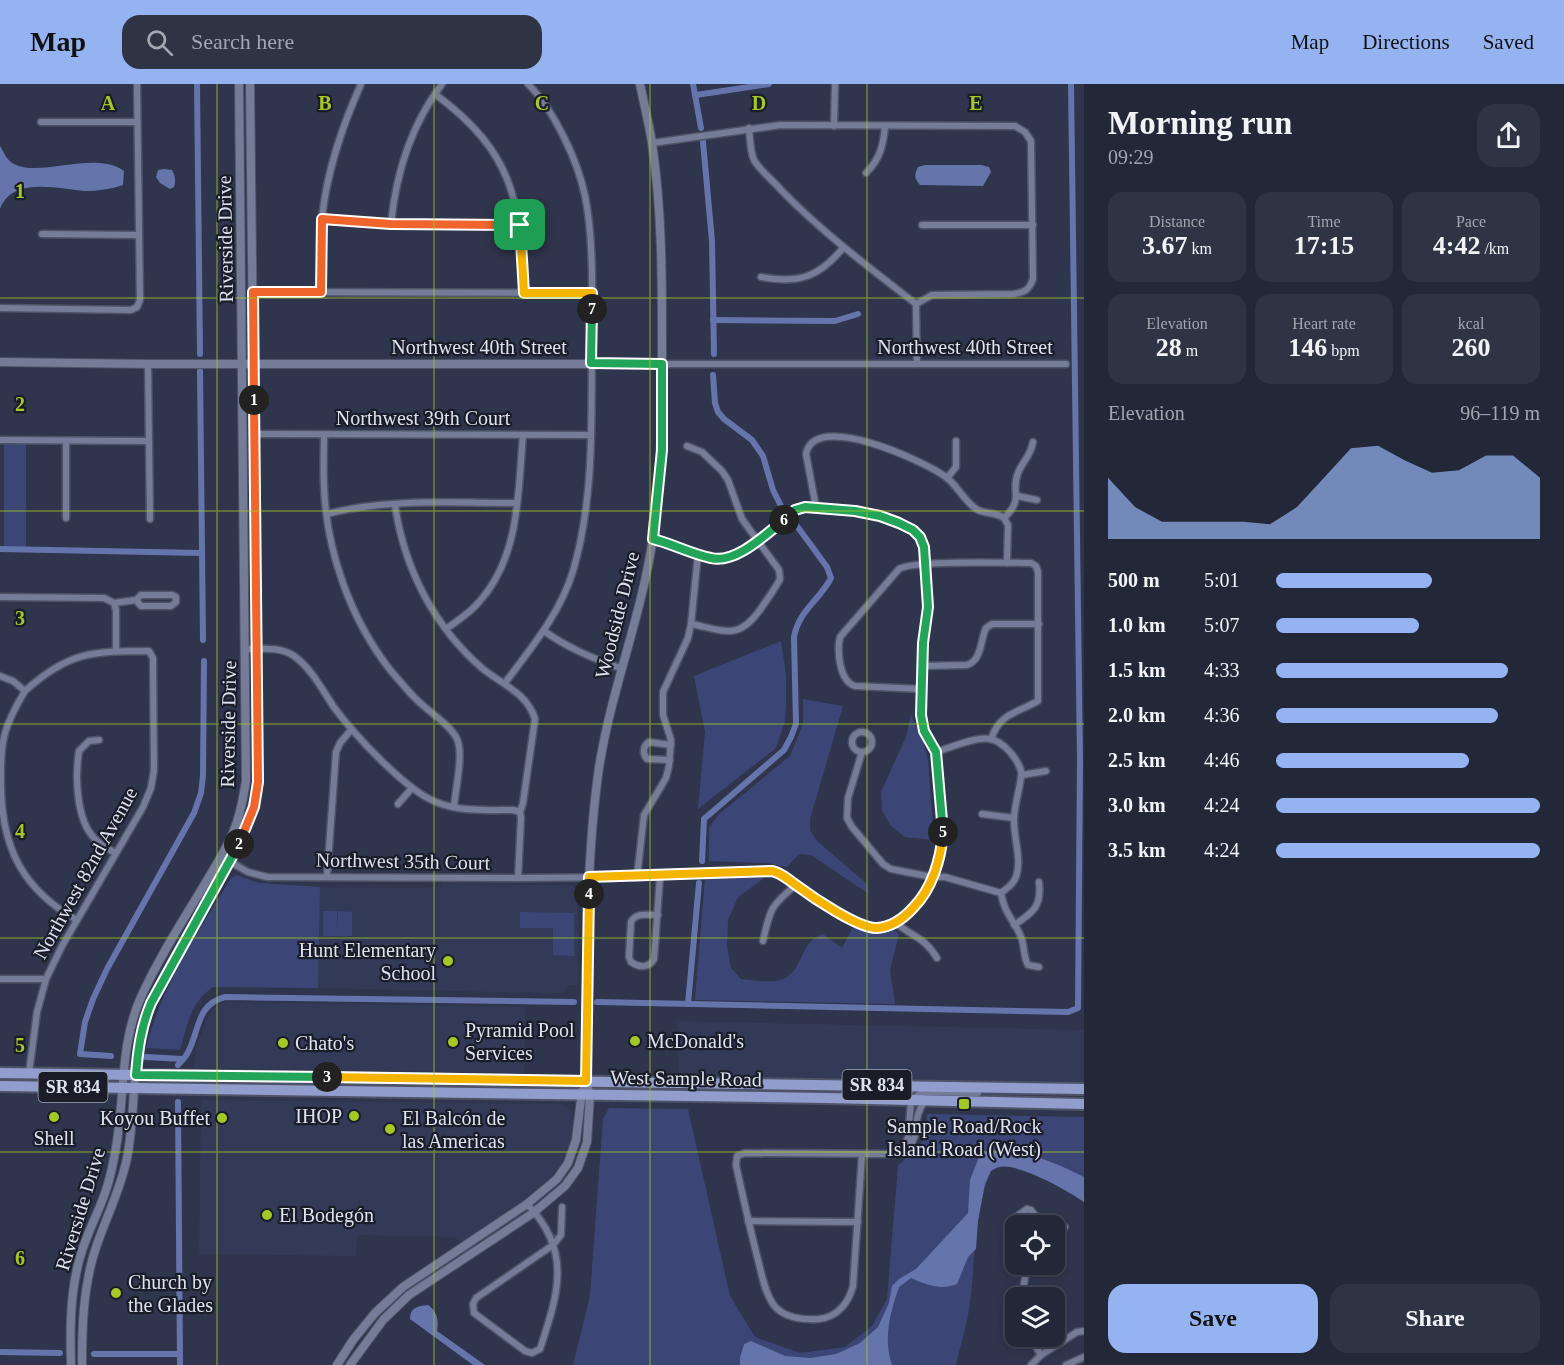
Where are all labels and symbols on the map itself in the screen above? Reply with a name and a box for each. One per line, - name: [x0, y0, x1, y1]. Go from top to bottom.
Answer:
- text: A: [101, 92, 116, 114]
- text: B: [318, 92, 332, 114]
- text: C: [535, 92, 549, 114]
- text: D: [752, 92, 766, 114]
- text: E: [969, 92, 983, 114]
- street label: Riverside Drive: [213, 175, 237, 303]
- text: 1: [15, 180, 25, 202]
- pin: [494, 199, 545, 250]
- pin: 7: [577, 294, 607, 324]
- street label: Northwest 40th Street: [391, 336, 567, 358]
- street label: Northwest 40th Street: [877, 336, 1053, 358]
- pin: 1: [239, 385, 269, 415]
- text: 2: [15, 393, 25, 415]
- street label: Northwest 39th Court: [336, 407, 511, 429]
- pin: 6: [769, 505, 799, 535]
- street label: Woodside Drive: [591, 549, 643, 681]
- text: 3: [15, 607, 25, 629]
- street label: Riverside Drive: [216, 660, 240, 788]
- street label: Northwest 82nd Avenue: [29, 783, 141, 963]
- pin: 5: [928, 817, 958, 847]
- text: 4: [15, 820, 25, 842]
- pin: 2: [224, 829, 254, 859]
- street label: Northwest 35th Court: [316, 848, 491, 874]
- pin: 4: [574, 879, 604, 909]
- place label: Hunt Elementary School: [299, 939, 436, 984]
- marker: Hunt Elementary School: [441, 954, 455, 968]
- place label: Pyramid Pool Services: [465, 1019, 575, 1064]
- place label: McDonald's: [647, 1030, 744, 1052]
- place label: Chato's: [295, 1032, 354, 1054]
- text: 5: [15, 1034, 25, 1056]
- marker: McDonald's: [628, 1034, 642, 1048]
- marker: Pyramid Pool Services: [446, 1035, 460, 1049]
- marker: Chato's: [276, 1036, 290, 1050]
- pin: 3: [312, 1062, 342, 1092]
- street label: West Sample Road: [610, 1066, 762, 1091]
- road number: SR 834: [842, 1070, 912, 1100]
- road number: SR 834: [38, 1072, 107, 1102]
- marker: Sample Road/Rock Island Road (West): [957, 1097, 971, 1111]
- place label: IHOP: [295, 1105, 342, 1127]
- place label: Koyou Buffet: [100, 1107, 210, 1130]
- place label: El Balcón de las Americas: [402, 1107, 505, 1152]
- marker: IHOP: [347, 1109, 361, 1123]
- marker: Shell: [47, 1110, 61, 1124]
- marker: Koyou Buffet: [215, 1111, 229, 1125]
- place label: Sample Road/Rock Island Road (West): [887, 1115, 1041, 1161]
- marker: El Balcón de las Americas: [383, 1122, 397, 1136]
- place label: Shell: [33, 1127, 75, 1149]
- street label: Riverside Drive: [51, 1145, 109, 1273]
- place label: El Bodegón: [279, 1204, 374, 1227]
- marker: El Bodegón: [260, 1208, 274, 1222]
- text: 6: [15, 1247, 25, 1269]
- place label: Church by the Glades: [128, 1271, 213, 1316]
- marker: Church by the Glades: [109, 1286, 123, 1300]

